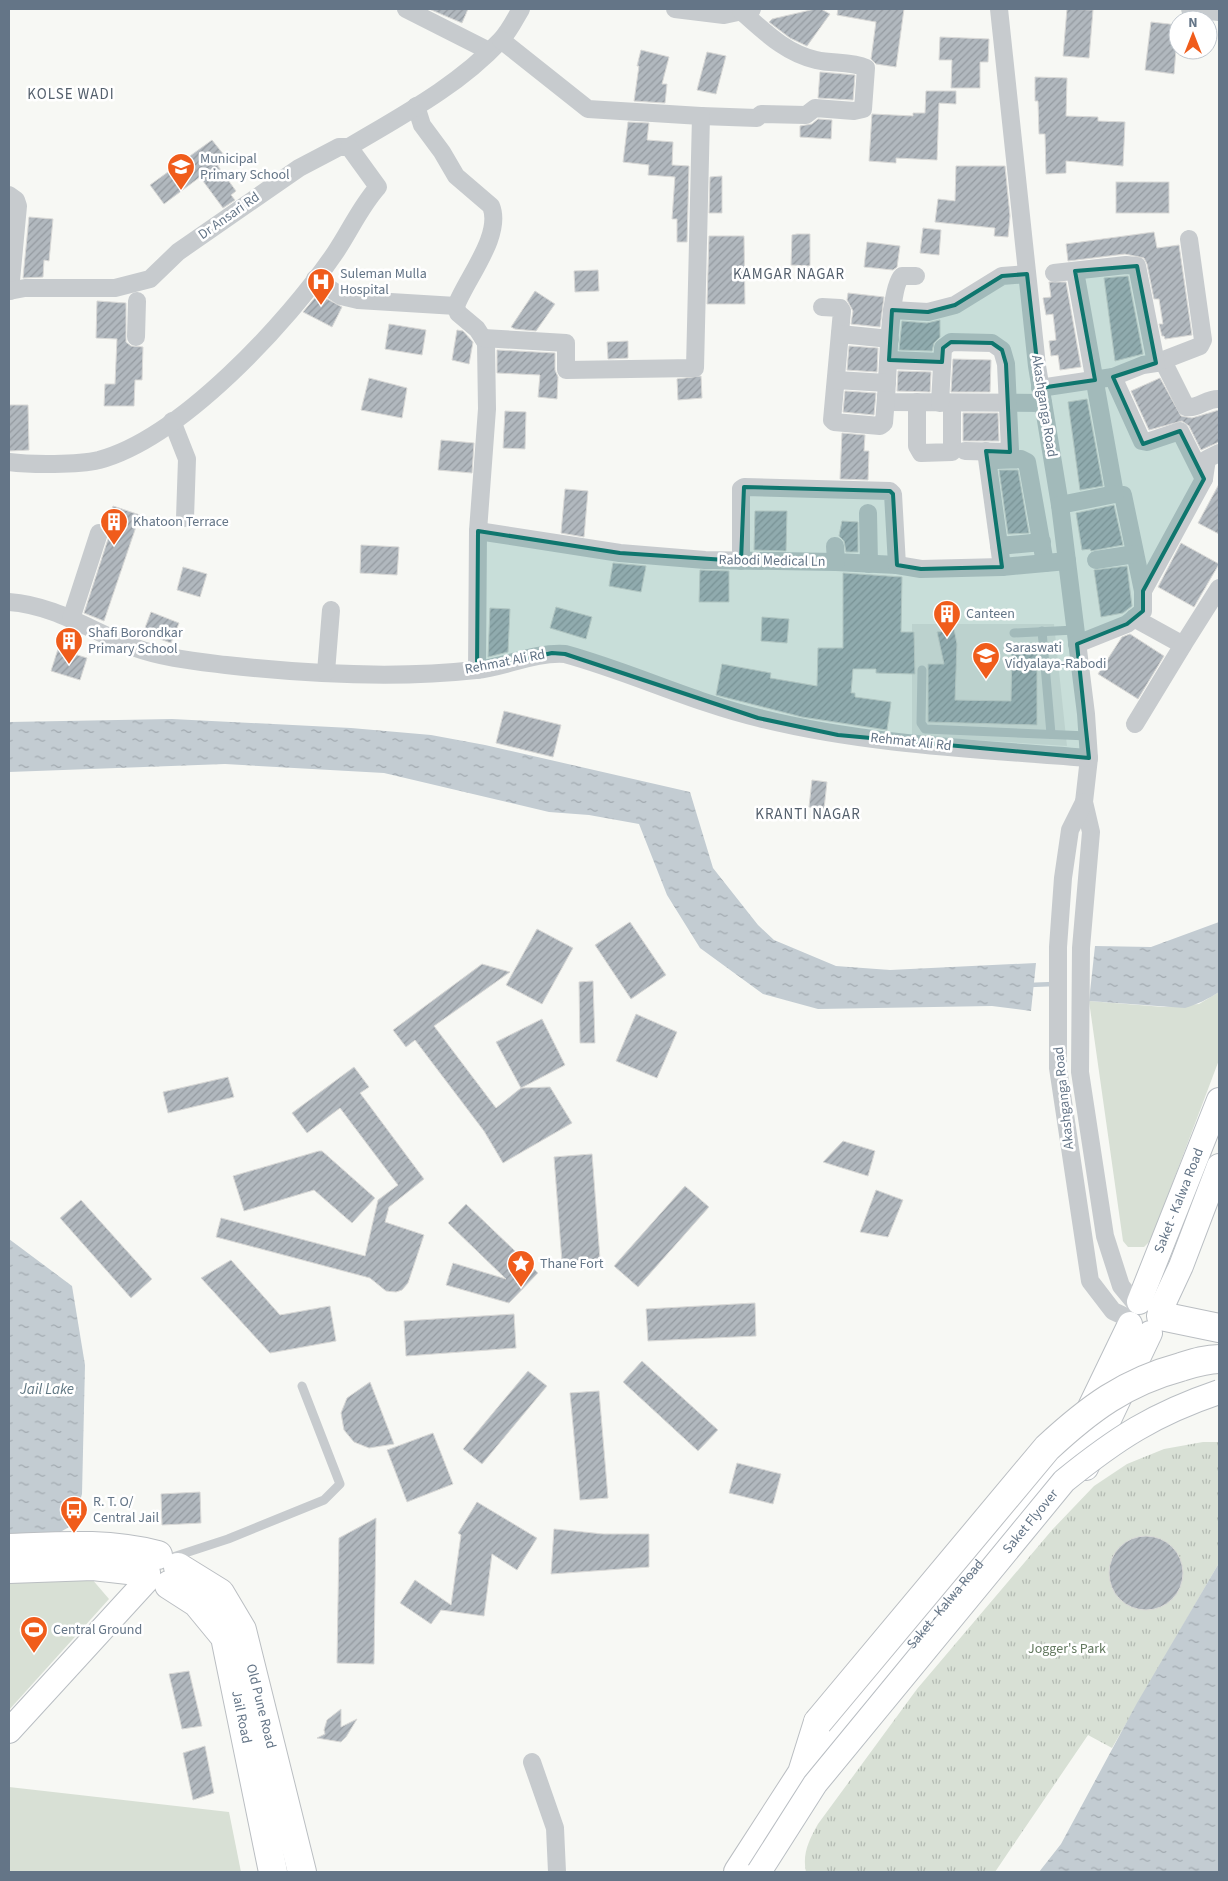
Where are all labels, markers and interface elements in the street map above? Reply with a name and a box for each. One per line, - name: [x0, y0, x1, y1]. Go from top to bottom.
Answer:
- north arrow: [1168, 10, 1218, 60]
- text: N: [1188, 13, 1198, 33]
- district label: KOLSE WADI: [27, 84, 115, 105]
- place label: Municipal Primary School: [200, 149, 290, 185]
- school or university icon: Municipal Primary School: [166, 152, 196, 191]
- street label: Dr Ansari Rd: [194, 187, 264, 245]
- place label: Suleman Mulla Hospital: [340, 264, 427, 300]
- district label: KAMGAR NAGAR: [733, 264, 845, 285]
- hospital icon: Suleman Mulla Hospital: [306, 267, 336, 306]
- street label: Akashganga Road: [1026, 353, 1062, 459]
- building icon: Khatoon Terrace: [99, 507, 129, 546]
- place label: Khatoon Terrace: [133, 512, 229, 532]
- street label: Rabodi Medical Ln: [718, 550, 826, 572]
- building icon: Canteen: [932, 599, 962, 638]
- place label: Canteen: [966, 604, 1015, 624]
- place label: Shafi Borondkar Primary School: [88, 623, 183, 659]
- building icon: Shafi Borondkar Primary School: [54, 626, 84, 665]
- place label: Saraswati Vidyalaya-Rabodi: [1005, 638, 1107, 674]
- school or university icon: Saraswati Vidyalaya-Rabodi: [971, 641, 1001, 680]
- street label: Rehmat Ali Rd: [463, 644, 547, 680]
- street label: Rehmat Ali Rd: [869, 728, 953, 756]
- district label: KRANTI NAGAR: [755, 804, 861, 825]
- street label: Akashganga Road: [1049, 1046, 1079, 1150]
- street label: Saket - Kalwa Road: [1149, 1145, 1209, 1256]
- place icon: Thane Fort: [506, 1249, 536, 1288]
- place label: Thane Fort: [540, 1254, 604, 1274]
- water label: Jail Lake: [19, 1379, 74, 1400]
- street label: Saket Flyover: [998, 1485, 1063, 1558]
- place label: R. T. O/ Central Jail: [93, 1492, 159, 1528]
- bus stop icon: R. T. O/ Central Jail: [59, 1495, 89, 1534]
- street label: Saket - Kalwa Road: [902, 1555, 989, 1654]
- sports icon: Central Ground: [19, 1615, 49, 1654]
- place label: Central Ground: [53, 1620, 142, 1640]
- park label: Jogger's Park: [1028, 1639, 1106, 1659]
- street label: Old Pune Road: [241, 1662, 281, 1751]
- street label: Jail Road: [226, 1689, 257, 1745]

